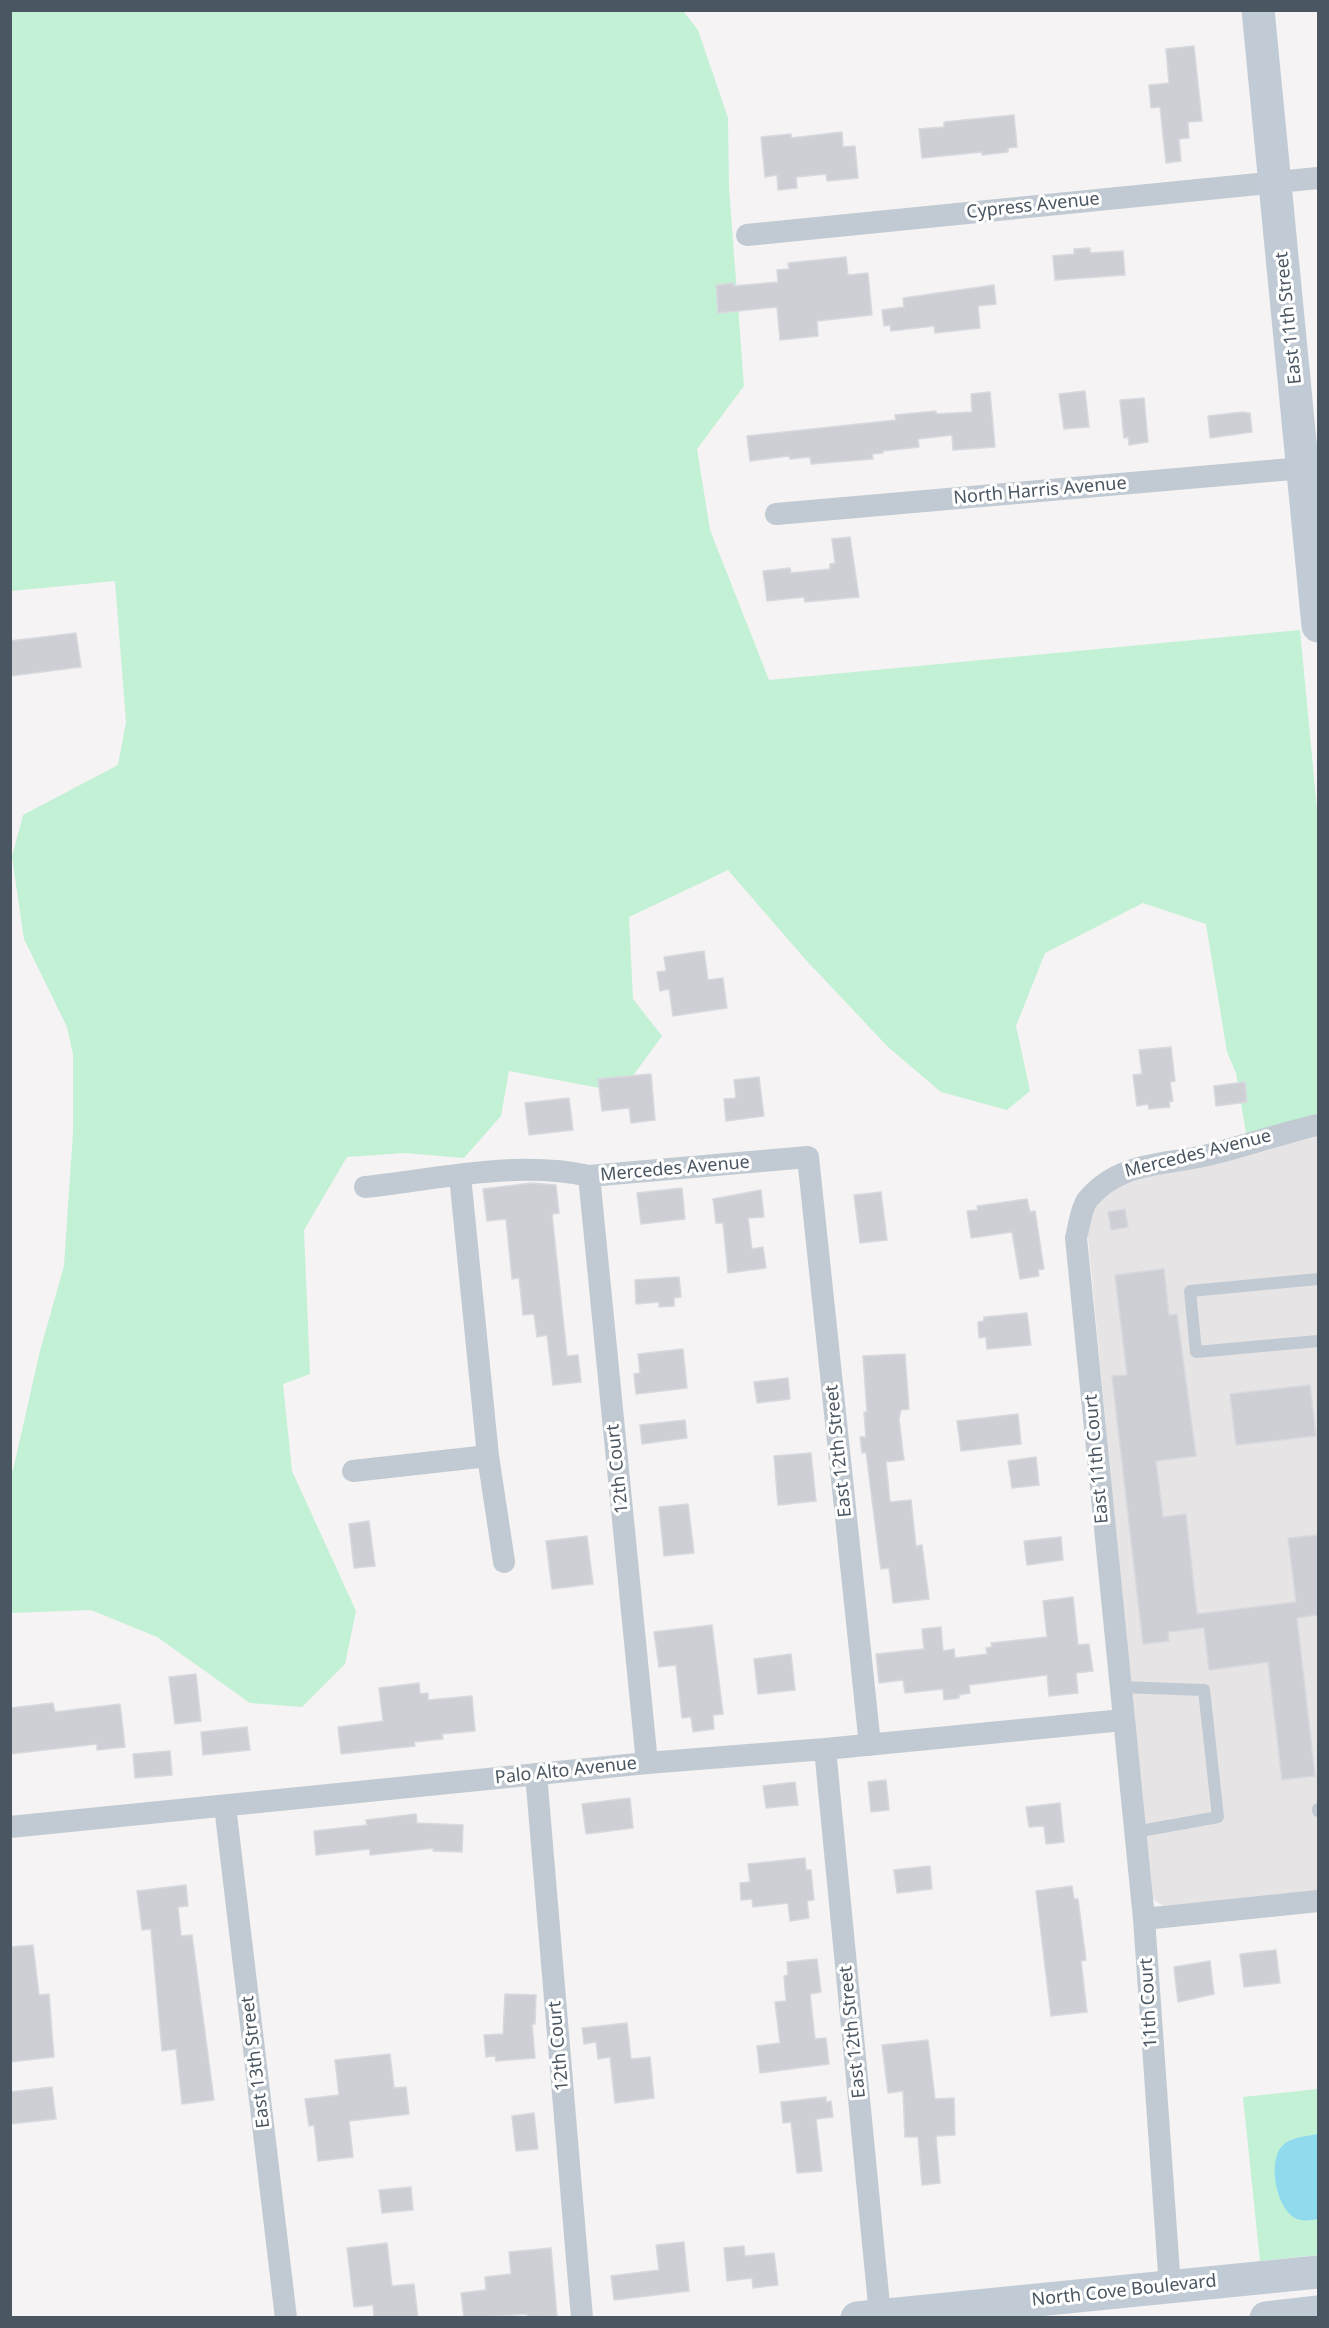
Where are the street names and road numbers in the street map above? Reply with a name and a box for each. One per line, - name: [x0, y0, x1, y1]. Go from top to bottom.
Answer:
- street label: Cypress Avenue: [965, 188, 1101, 224]
- street label: East 11th Street: [1271, 251, 1307, 385]
- street label: North Harris Avenue: [953, 473, 1127, 509]
- street label: Mercedes Avenue: [1123, 1125, 1273, 1183]
- street label: Mercedes Avenue: [599, 1152, 751, 1186]
- street label: East 12th Street: [821, 1384, 857, 1518]
- street label: East 11th Court: [1081, 1393, 1113, 1525]
- street label: 12th Court: [603, 1423, 633, 1515]
- street label: Palo Alto Avenue: [494, 1753, 638, 1789]
- street label: 11th Court: [1136, 1957, 1162, 2049]
- street label: East 12th Street: [835, 1965, 871, 2099]
- street label: East 13th Street: [237, 1995, 275, 2129]
- street label: 12th Court: [544, 2000, 574, 2092]
- street label: North Cove Boulevard: [1031, 2271, 1217, 2311]

